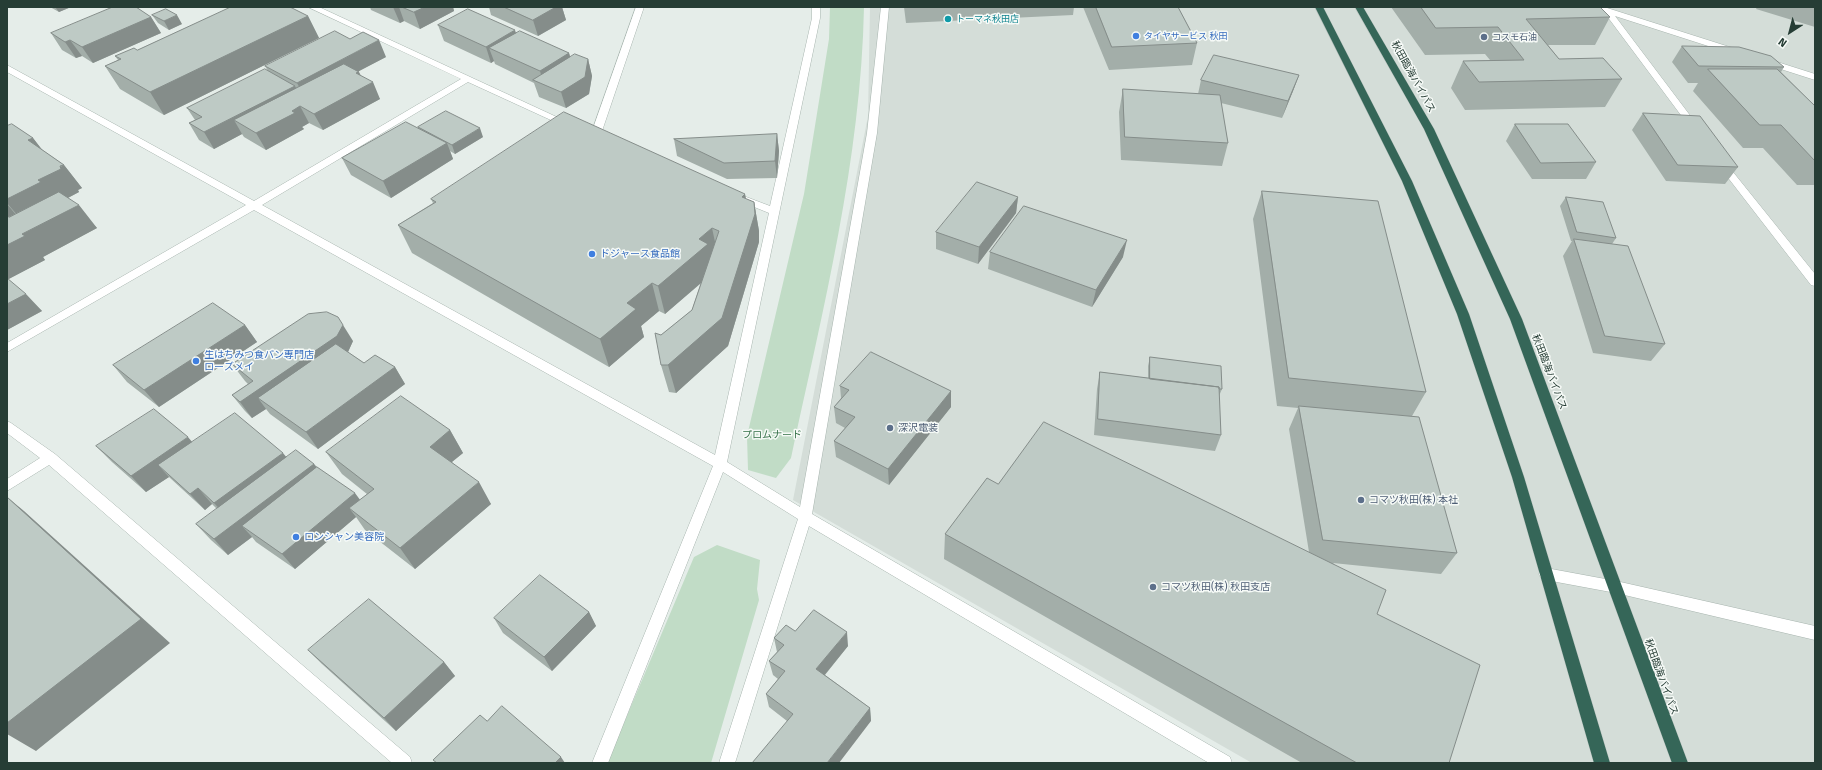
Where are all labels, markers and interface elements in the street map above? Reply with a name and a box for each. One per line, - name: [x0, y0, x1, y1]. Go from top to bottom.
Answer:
- north arrow: [1770, 12, 1810, 52]
- marker: トーマネ秋田店: [943, 14, 953, 24]
- place label: トーマネ秋田店: [956, 14, 1019, 24]
- marker: タイヤサービス 秋田: [1131, 31, 1141, 41]
- place label: タイヤサービス 秋田: [1144, 31, 1227, 41]
- marker: コスモ石油: [1479, 32, 1489, 42]
- place label: コスモ石油: [1492, 32, 1537, 42]
- text: N: [1776, 35, 1789, 50]
- street label: 秋田臨海バイパス: [1388, 39, 1438, 115]
- place label: ドジャース食品館: [600, 248, 680, 260]
- marker: ドジャース食品館: [587, 249, 597, 259]
- street label: 秋田臨海バイパス: [1529, 333, 1569, 411]
- place label: 生はちみつ食パン専門店 ローズメイ: [204, 349, 314, 372]
- marker: 生はちみつ食パン専門店 ローズメイ: [191, 356, 201, 366]
- place label: 深沢電装: [898, 422, 938, 434]
- marker: 深沢電装: [885, 423, 895, 433]
- park label: プロムナード: [742, 429, 802, 441]
- place label: コマツ秋田(株) 本社: [1369, 494, 1458, 506]
- marker: コマツ秋田(株) 本社: [1356, 495, 1366, 505]
- place label: ロンシャン美容院: [304, 531, 384, 543]
- marker: ロンシャン美容院: [291, 532, 301, 542]
- place label: コマツ秋田(株) 秋田支店: [1161, 581, 1270, 593]
- marker: コマツ秋田(株) 秋田支店: [1148, 582, 1158, 592]
- street label: 秋田臨海バイパス: [1642, 637, 1680, 717]

